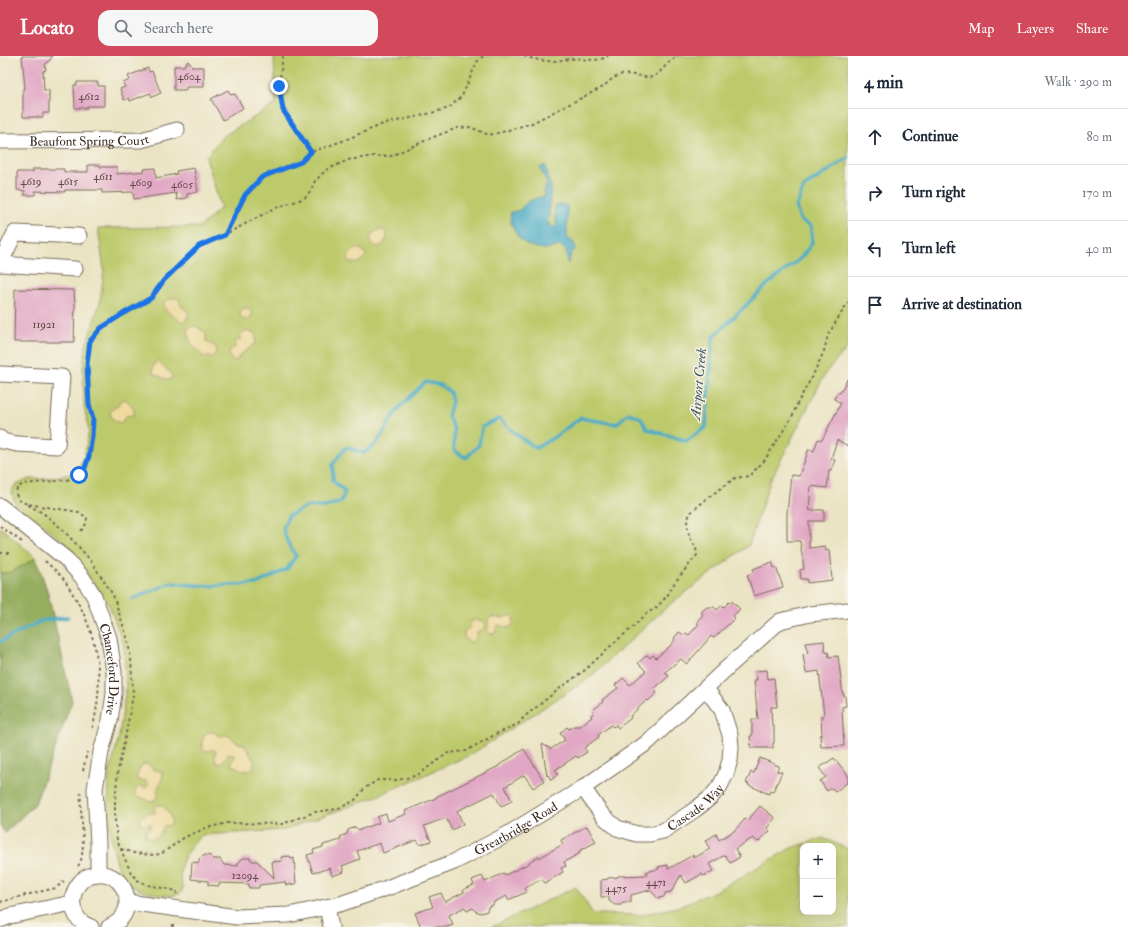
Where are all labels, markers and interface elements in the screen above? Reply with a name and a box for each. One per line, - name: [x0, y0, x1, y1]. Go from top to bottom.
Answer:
- search box: [98, 10, 378, 46]
- text: Locato: [20, 16, 74, 40]
- icon: search: [112, 17, 134, 39]
- text: Search here: [144, 19, 213, 38]
- text: Map: [968, 20, 994, 37]
- text: Layers: [1016, 20, 1054, 37]
- text: Share: [1076, 20, 1108, 37]
- house number: 4604: [177, 70, 202, 83]
- text: 4 min: [864, 72, 903, 93]
- text: Walk · 290 m: [1044, 74, 1112, 90]
- route end: [270, 77, 288, 95]
- house number: 4612: [79, 90, 100, 103]
- icon: ahead: [864, 126, 886, 148]
- text: Continue: [902, 127, 958, 146]
- text: 80 m: [1086, 129, 1112, 145]
- street label: Beaufont Spring Court: [29, 131, 151, 150]
- house number: 4611: [93, 170, 113, 183]
- house number: 4619: [21, 175, 41, 188]
- house number: 4615: [58, 175, 78, 188]
- house number: 4609: [130, 176, 152, 189]
- house number: 4605: [171, 178, 193, 191]
- icon: right: [864, 182, 886, 204]
- text: Turn right: [902, 183, 965, 202]
- text: 170 m: [1082, 185, 1112, 201]
- icon: left: [864, 238, 886, 260]
- text: Turn left: [902, 239, 956, 258]
- text: 40 m: [1086, 241, 1112, 257]
- icon: arrive: [864, 294, 886, 316]
- text: Arrive at destination: [902, 295, 1022, 314]
- house number: 11921: [33, 318, 56, 331]
- water label: Airport Creek: [687, 347, 710, 423]
- route start: [70, 466, 88, 484]
- street label: Chanceford Drive: [95, 621, 121, 717]
- street label: Cascade Way: [664, 781, 728, 835]
- street label: Greatbridge Road: [472, 798, 561, 859]
- map controls: [800, 843, 836, 915]
- button: +: [800, 843, 836, 879]
- house number: 12094: [232, 869, 259, 882]
- house number: 4471: [646, 876, 666, 889]
- button: −: [800, 879, 836, 915]
- house number: 4475: [605, 882, 627, 895]

